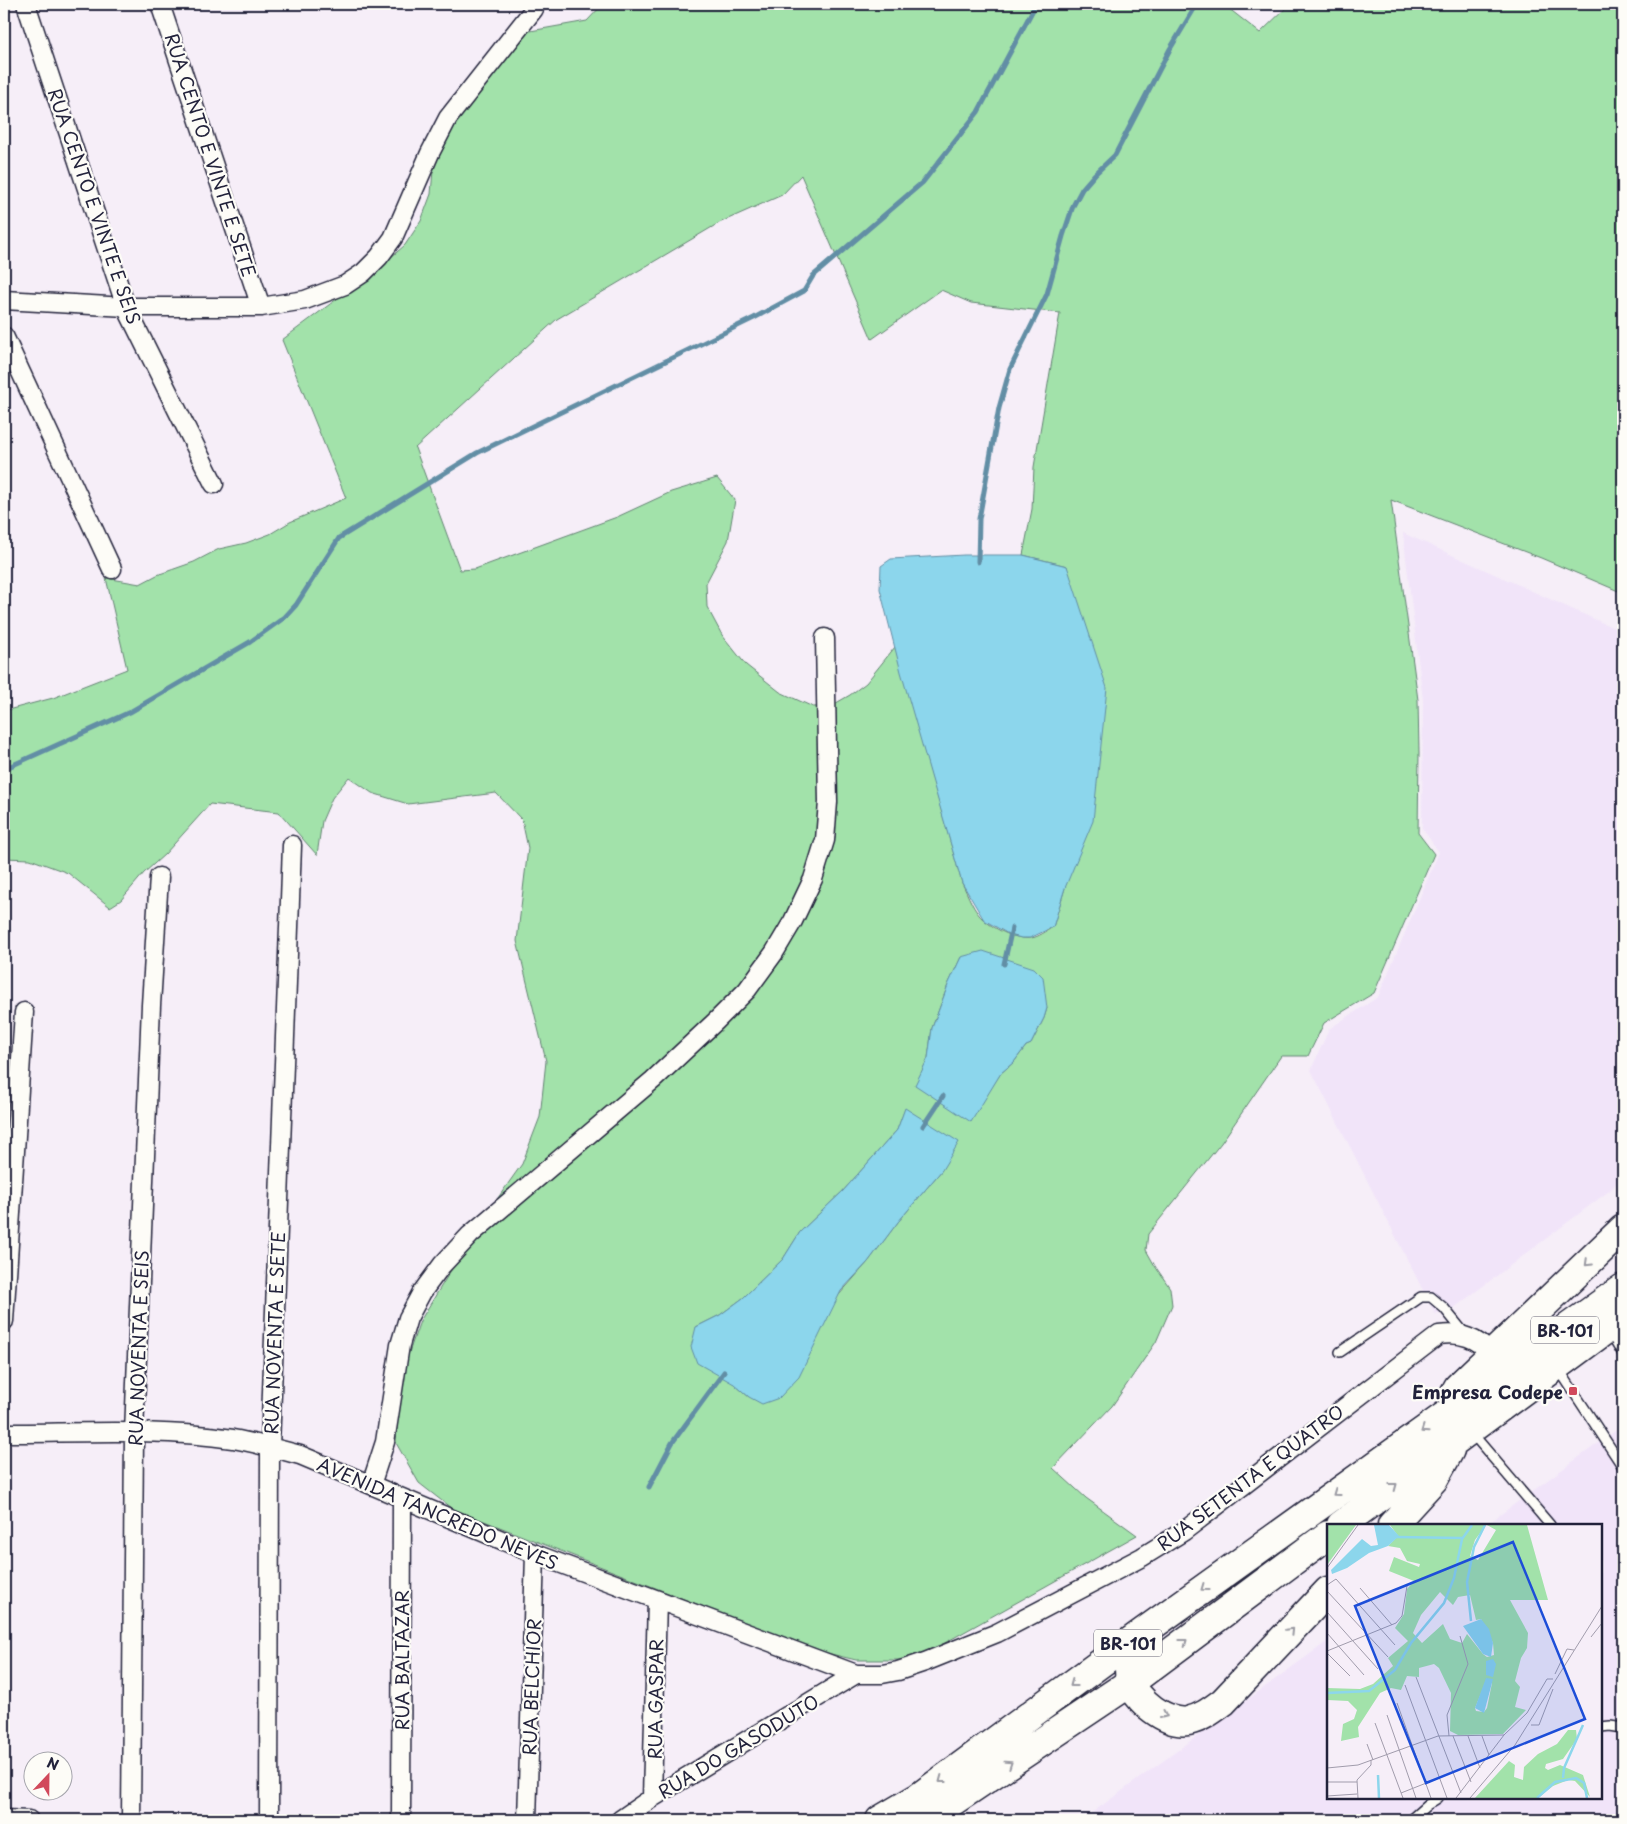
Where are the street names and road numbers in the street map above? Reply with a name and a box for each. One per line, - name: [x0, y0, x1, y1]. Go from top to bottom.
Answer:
- street label: RUA CENTO E VINTE E SETE: [159, 29, 263, 281]
- street label: RUA CENTO E VINTE E SEIS: [42, 84, 148, 328]
- street label: RUA NOVENTA E SETE: [257, 1231, 291, 1435]
- street label: RUA NOVENTA E SEIS: [121, 1250, 155, 1446]
- road number: BR-101: [1531, 1316, 1599, 1344]
- street label: RUA SETENTA E QUATRO: [1151, 1398, 1349, 1556]
- street label: AVENIDA TANCREDO NEVES: [313, 1450, 563, 1576]
- street label: RUA BALTAZAR: [388, 1590, 415, 1730]
- street label: RUA BELCHIOR: [515, 1618, 547, 1756]
- road number: BR-101: [1094, 1630, 1162, 1656]
- street label: RUA GASPAR: [640, 1638, 670, 1760]
- street label: RUA DO GASODUTO: [653, 1687, 823, 1805]

